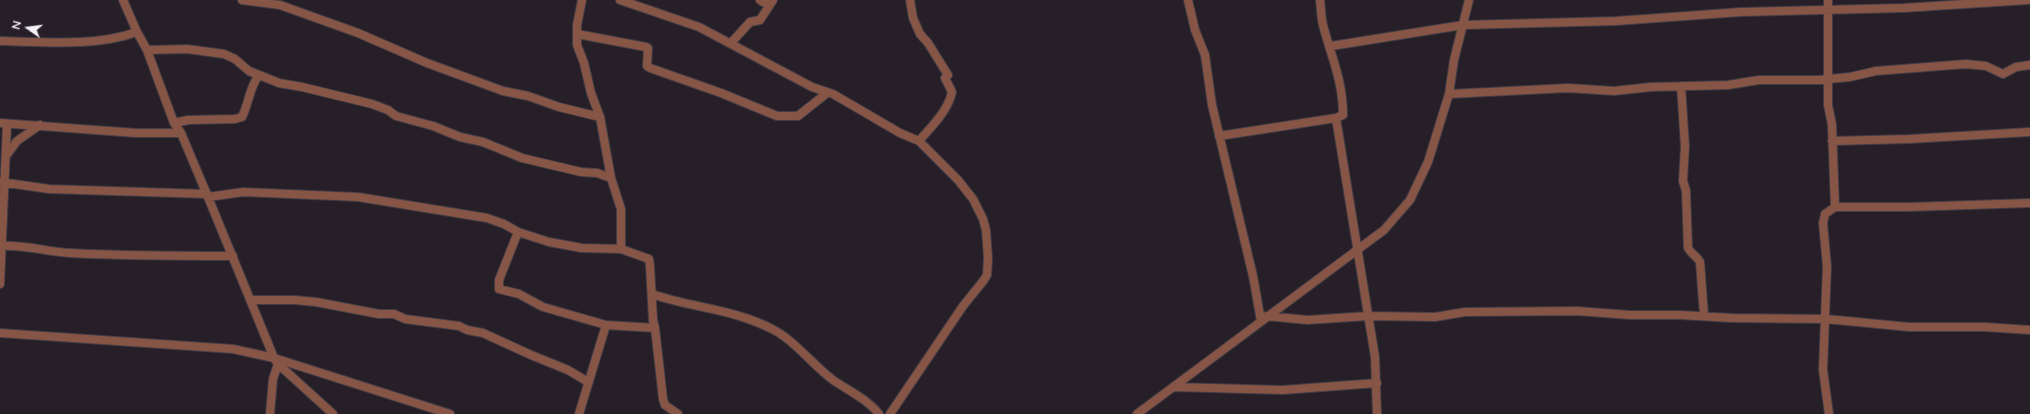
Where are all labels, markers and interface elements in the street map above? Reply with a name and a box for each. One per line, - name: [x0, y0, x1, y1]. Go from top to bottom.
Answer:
- north arrow: [8, 8, 48, 48]
- text: N: [9, 19, 23, 31]

